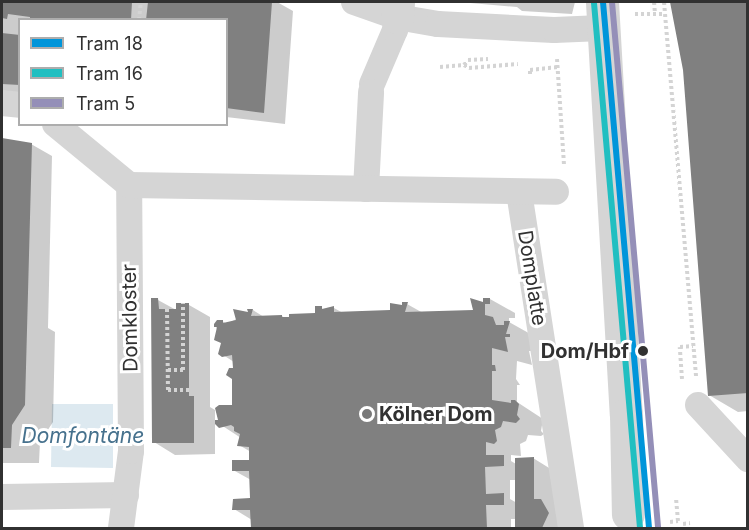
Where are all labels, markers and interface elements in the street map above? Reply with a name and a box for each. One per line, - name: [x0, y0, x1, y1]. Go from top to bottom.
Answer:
- legend: [18, 18, 228, 126]
- text: Tram 18: [76, 33, 143, 54]
- text: Tram 16: [76, 63, 143, 84]
- text: Tram 5: [76, 93, 135, 114]
- street label: Domplatte: [513, 229, 551, 327]
- street label: Domkloster: [117, 264, 143, 372]
- place label: Dom/Hbf: [541, 339, 629, 363]
- marker: Dom/Hbf: [634, 342, 652, 360]
- place label: Kölner Dom: [379, 402, 492, 426]
- marker: Kölner Dom: [360, 407, 374, 421]
- water label: Domfontäne: [22, 423, 144, 449]

